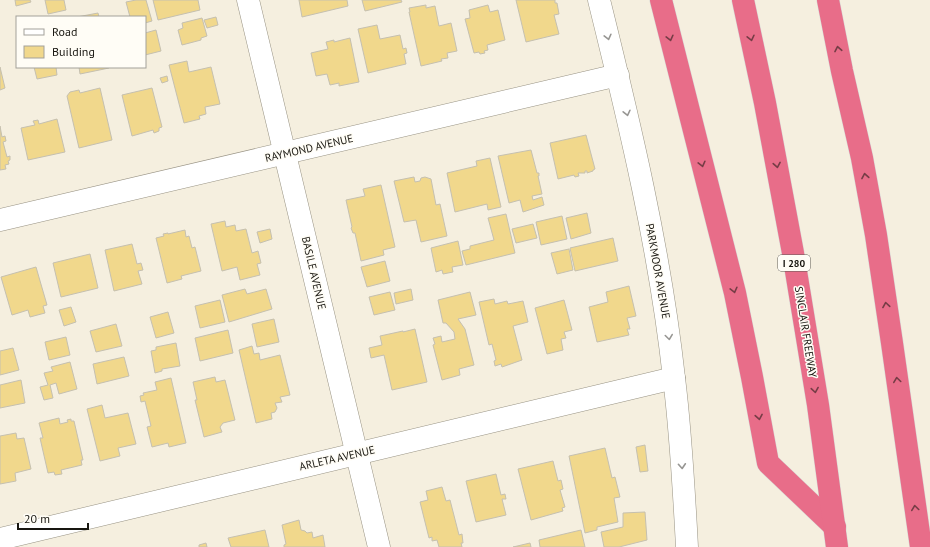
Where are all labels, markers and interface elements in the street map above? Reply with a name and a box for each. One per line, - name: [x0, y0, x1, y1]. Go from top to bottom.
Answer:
- legend: [16, 16, 146, 68]
- text: Road: [52, 24, 77, 39]
- one-way arrow: [604, 34, 612, 41]
- one-way arrow: [665, 35, 673, 41]
- one-way arrow: [746, 35, 754, 41]
- text: Building: [52, 44, 95, 59]
- one-way arrow: [834, 46, 842, 52]
- one-way arrow: [622, 110, 630, 116]
- street label: RAYMOND AVENUE: [264, 131, 355, 165]
- one-way arrow: [697, 160, 706, 167]
- one-way arrow: [772, 162, 780, 169]
- one-way arrow: [861, 173, 870, 180]
- street label: PARKMOOR AVENUE: [643, 222, 673, 320]
- street label: BASILE AVENUE: [299, 235, 329, 311]
- road number: I 280: [778, 255, 810, 271]
- street label: SINCLAIR FREEWAY: [792, 285, 820, 379]
- one-way arrow: [729, 286, 738, 293]
- one-way arrow: [882, 302, 891, 308]
- one-way arrow: [664, 334, 673, 340]
- one-way arrow: [893, 377, 902, 383]
- one-way arrow: [811, 387, 819, 393]
- one-way arrow: [755, 414, 763, 420]
- street label: ARLETA AVENUE: [298, 442, 376, 473]
- one-way arrow: [678, 463, 687, 469]
- scale bar: [18, 505, 88, 531]
- one-way arrow: [911, 505, 920, 511]
- text: 20 m: [24, 511, 50, 526]

